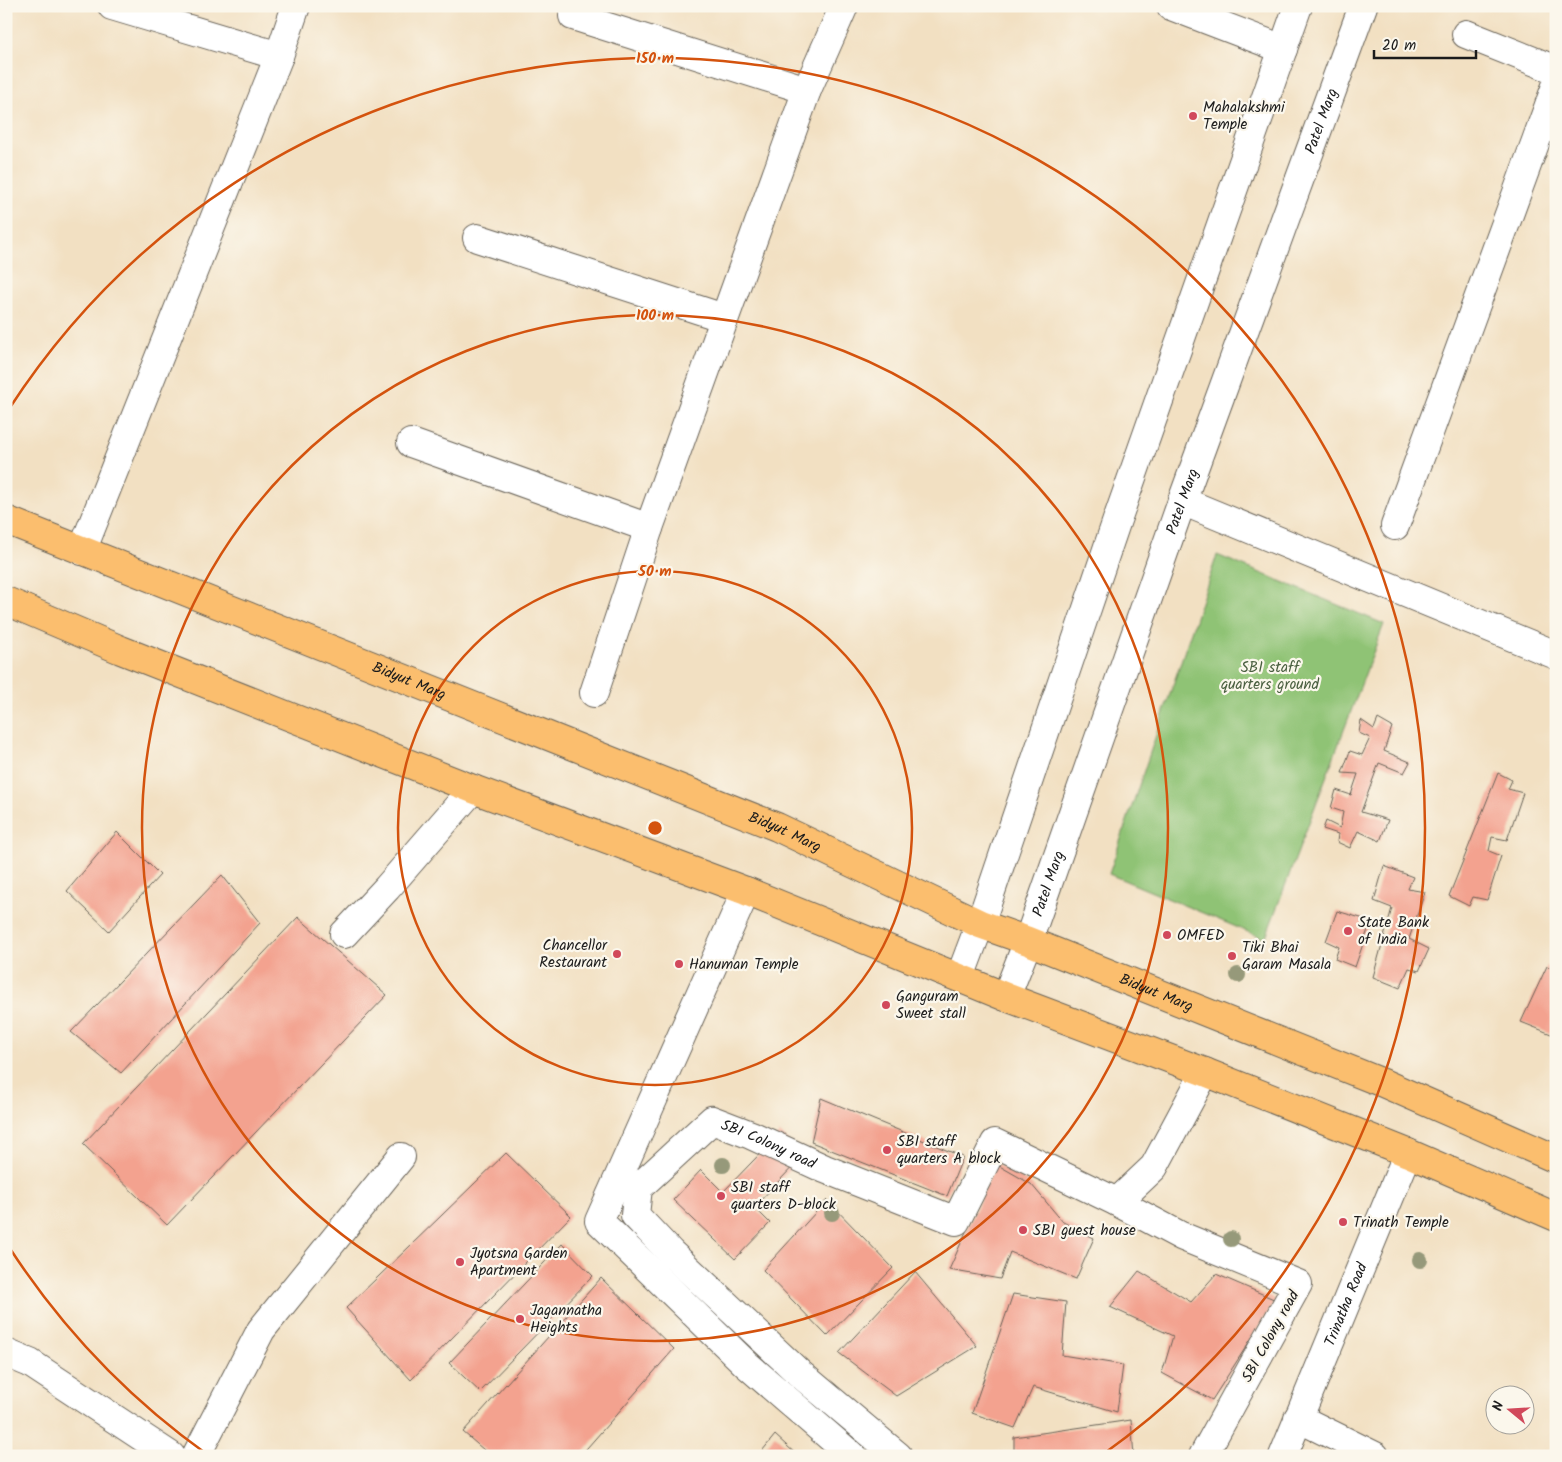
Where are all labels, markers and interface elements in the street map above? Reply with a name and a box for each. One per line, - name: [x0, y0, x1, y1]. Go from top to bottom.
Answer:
- scale bar: [1374, 28, 1477, 60]
- text: 20 m: [1382, 34, 1416, 58]
- text: 150 m: [636, 47, 674, 71]
- street label: Patel Marg: [1299, 85, 1345, 158]
- place label: Mahalakshmi Temple: [1203, 96, 1286, 137]
- marker: Mahalakshmi Temple: [1187, 110, 1199, 122]
- text: 100 m: [636, 304, 674, 328]
- street label: Patel Marg: [1160, 465, 1206, 538]
- text: 50 m: [637, 560, 672, 584]
- street label: Bidyut Marg: [368, 656, 449, 707]
- park label: SBI staff quarters ground: [1221, 656, 1319, 697]
- street label: Bidyut Marg: [745, 806, 825, 859]
- centre of rings: [646, 819, 664, 837]
- street label: Patel Marg: [1026, 848, 1072, 920]
- place label: State Bank of India: [1358, 911, 1430, 952]
- place label: OMFED: [1177, 924, 1225, 948]
- marker: State Bank of India: [1342, 925, 1354, 937]
- marker: OMFED: [1161, 929, 1173, 941]
- place label: Chancellor Restaurant: [539, 934, 608, 975]
- place label: Tiki Bhai Garam Masala: [1242, 936, 1331, 977]
- marker: Chancellor Restaurant: [611, 948, 623, 960]
- marker: Tiki Bhai Garam Masala: [1226, 950, 1238, 962]
- place label: Hanuman Temple: [689, 953, 799, 977]
- marker: Hanuman Temple: [673, 958, 685, 970]
- street label: Bidyut Marg: [1115, 968, 1197, 1019]
- place label: Ganguram Sweet stall: [896, 985, 966, 1026]
- marker: Ganguram Sweet stall: [880, 999, 892, 1011]
- street label: SBI Colony road: [717, 1113, 820, 1176]
- place label: SBI staff quarters A block: [897, 1130, 1001, 1171]
- marker: SBI staff quarters A block: [881, 1144, 893, 1156]
- place label: SBI staff quarters D-block: [731, 1176, 837, 1217]
- marker: SBI staff quarters D-block: [715, 1190, 727, 1202]
- place label: Trinath Temple: [1353, 1211, 1449, 1235]
- marker: Trinath Temple: [1337, 1216, 1349, 1228]
- place label: SBI guest house: [1033, 1219, 1136, 1243]
- marker: SBI guest house: [1017, 1224, 1029, 1236]
- place label: Jyotsna Garden Apartment: [470, 1242, 568, 1283]
- marker: Jyotsna Garden Apartment: [454, 1256, 466, 1268]
- street label: Trinatha Road: [1318, 1259, 1375, 1350]
- street label: SBI Colony road: [1236, 1286, 1306, 1387]
- place label: Jagannatha Heights: [530, 1299, 602, 1340]
- marker: Jagannatha Heights: [514, 1313, 526, 1325]
- north arrow: [1484, 1384, 1534, 1434]
- text: N: [1487, 1399, 1510, 1414]

